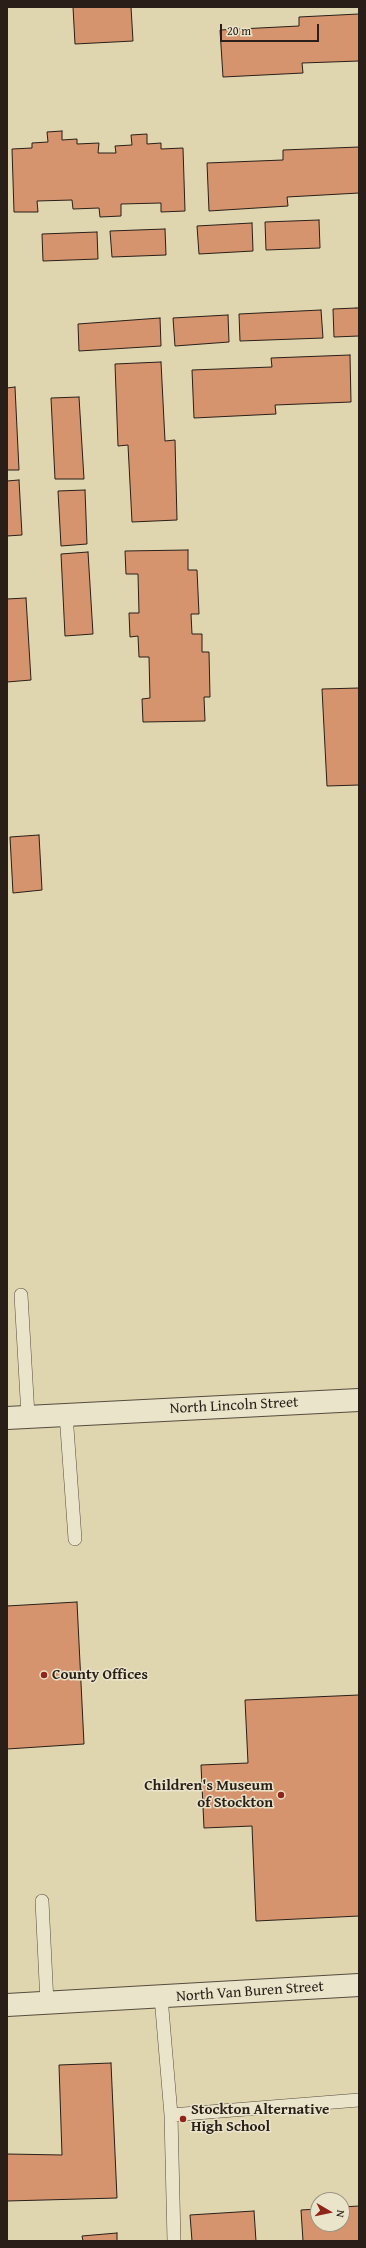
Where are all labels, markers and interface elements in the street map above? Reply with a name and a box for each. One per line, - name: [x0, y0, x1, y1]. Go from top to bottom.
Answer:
- scale bar: [222, 16, 321, 42]
- text: 20 m: [227, 22, 251, 39]
- street label: North Lincoln Street: [169, 1394, 299, 1418]
- place label: County Offices: [52, 1666, 148, 1684]
- marker: County Offices: [39, 1670, 49, 1680]
- place label: Children's Museum of Stockton: [144, 1777, 273, 1812]
- marker: Children's Museum of Stockton: [276, 1790, 286, 1800]
- street label: North Van Buren Street: [176, 1978, 324, 2006]
- place label: Stockton Alternative High School: [191, 2101, 329, 2136]
- marker: Stockton Alternative High School: [178, 2114, 188, 2124]
- north arrow: [310, 2192, 350, 2232]
- text: N: [332, 2209, 349, 2219]

